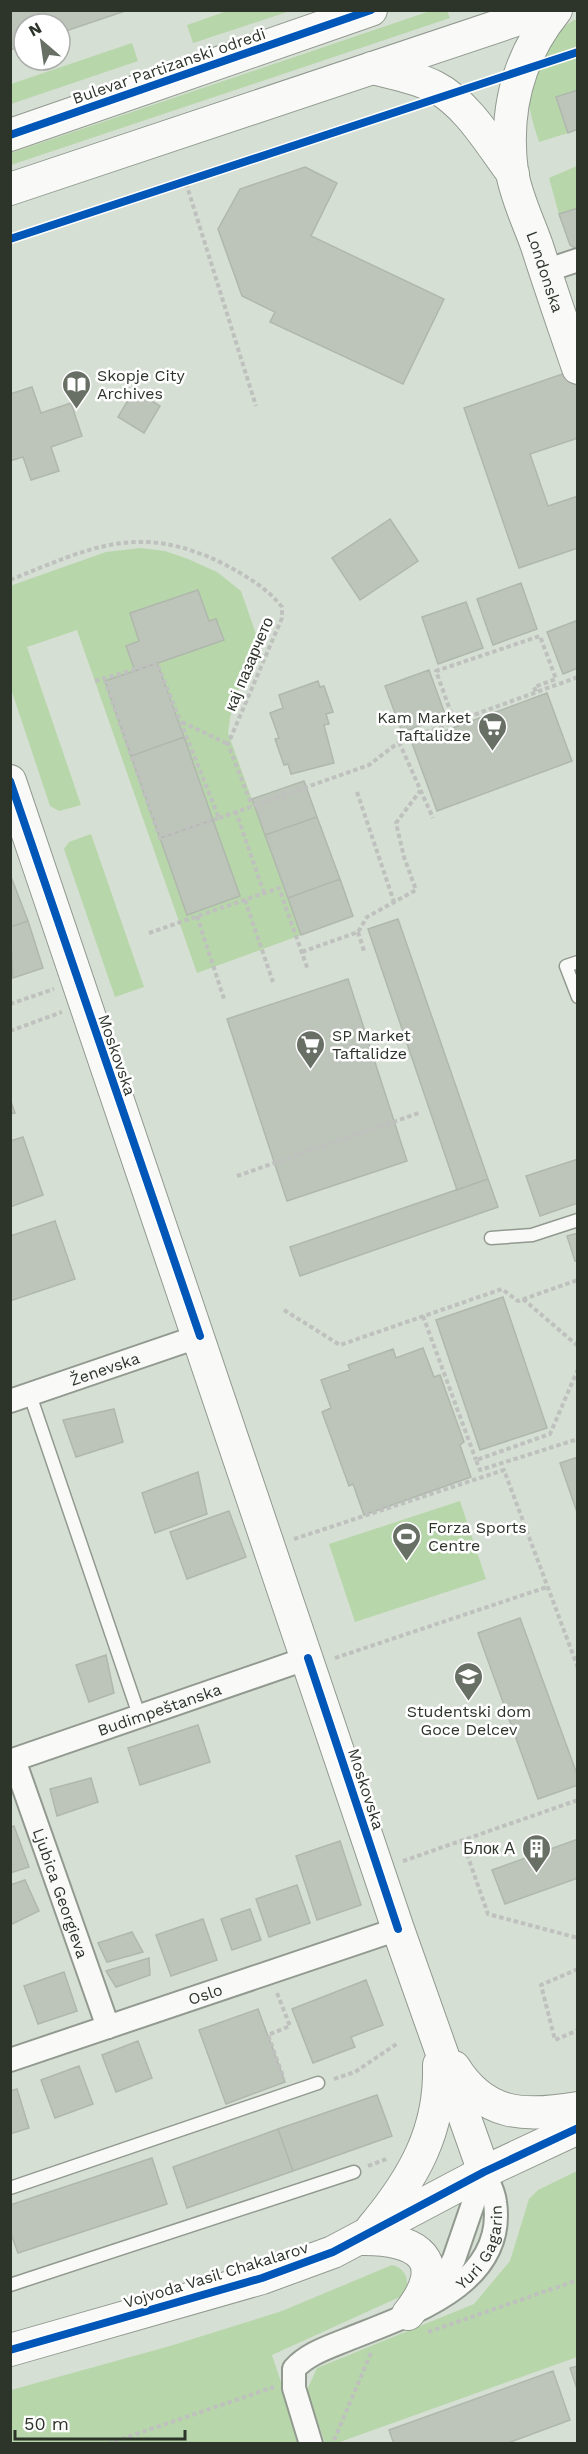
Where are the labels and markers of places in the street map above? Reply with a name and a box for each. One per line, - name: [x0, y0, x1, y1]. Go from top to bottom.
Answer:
- place label: Skopje City Archives: [97, 366, 186, 403]
- library icon: Skopje City Archives: [60, 368, 92, 410]
- place label: Kam Market Taftalidze: [377, 708, 471, 745]
- supermarket icon: Kam Market Taftalidze: [476, 710, 508, 752]
- place label: SP Market Taftalidze: [332, 1026, 411, 1063]
- supermarket icon: SP Market Taftalidze: [295, 1028, 327, 1070]
- place label: Forza Sports Centre: [428, 1518, 527, 1555]
- sports icon: Forza Sports Centre: [391, 1520, 423, 1562]
- school or university icon: Studentski dom Goce Delcev: [453, 1660, 485, 1702]
- place label: Studentski dom Goce Delcev: [407, 1702, 531, 1739]
- building icon: Блок А: [520, 1832, 552, 1874]
- place label: Блок А: [463, 1839, 515, 1858]

